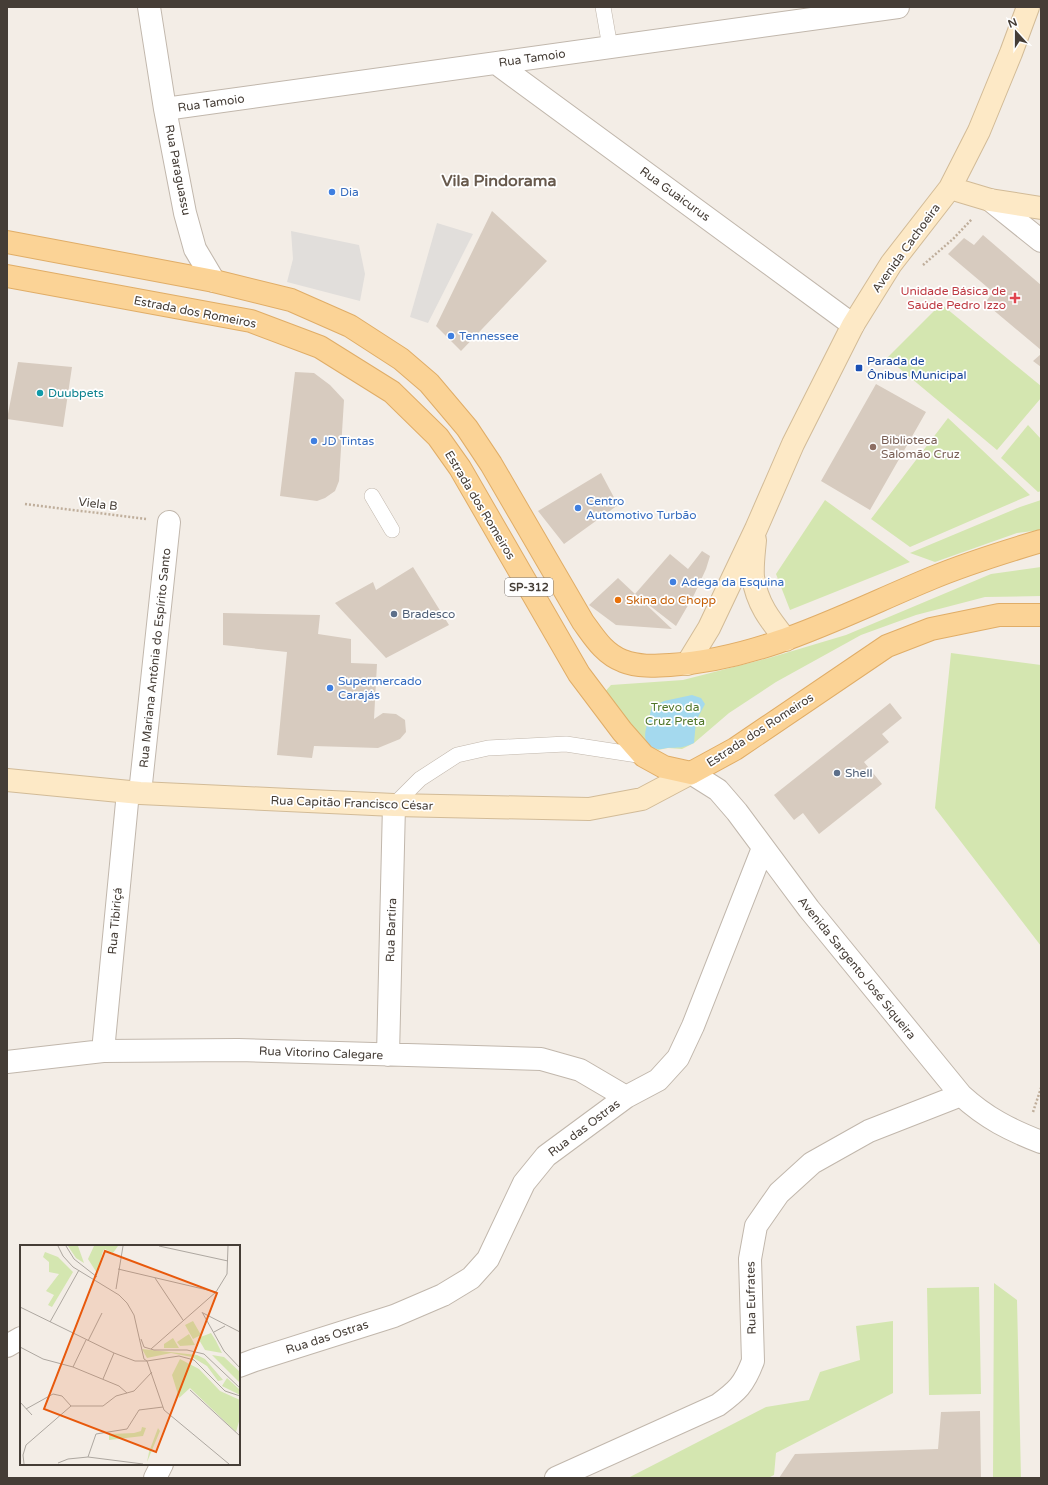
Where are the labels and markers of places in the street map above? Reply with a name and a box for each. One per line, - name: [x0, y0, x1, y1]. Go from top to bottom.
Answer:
- place label: Dia: [340, 185, 359, 199]
- marker: Dia: [327, 187, 337, 197]
- place label: Unidade Básica de Saúde Pedro Izzo: [901, 284, 1006, 312]
- marker: Unidade Básica de Saúde Pedro Izzo: [1009, 292, 1021, 304]
- place label: Tennessee: [459, 329, 519, 343]
- marker: Tennessee: [446, 331, 456, 341]
- place label: Parada de Ônibus Municipal: [867, 354, 966, 382]
- marker: Parada de Ônibus Municipal: [854, 363, 864, 373]
- place label: Duubpets: [48, 386, 104, 400]
- marker: Duubpets: [35, 388, 45, 398]
- place label: Biblioteca Salomão Cruz: [881, 433, 960, 461]
- place label: JD Tintas: [322, 434, 374, 448]
- marker: JD Tintas: [309, 436, 319, 446]
- marker: Biblioteca Salomão Cruz: [868, 442, 878, 452]
- place label: Centro Automotivo Turbão: [586, 494, 697, 522]
- marker: Centro Automotivo Turbão: [573, 503, 583, 513]
- place label: Adega da Esquina: [681, 575, 784, 589]
- marker: Adega da Esquina: [668, 577, 678, 587]
- place label: Skina do Chopp: [626, 593, 716, 607]
- marker: Skina do Chopp: [613, 595, 623, 605]
- place label: Bradesco: [402, 607, 455, 621]
- marker: Bradesco: [389, 609, 399, 619]
- place label: Supermercado Carajás: [338, 674, 422, 702]
- marker: Supermercado Carajás: [325, 683, 335, 693]
- place label: Shell: [845, 766, 872, 780]
- marker: Shell: [832, 768, 842, 778]

